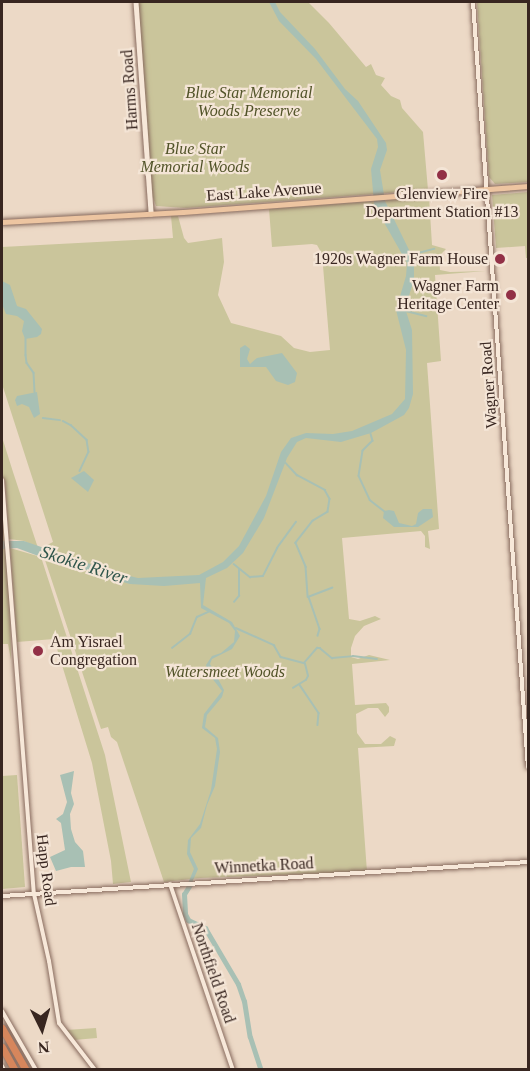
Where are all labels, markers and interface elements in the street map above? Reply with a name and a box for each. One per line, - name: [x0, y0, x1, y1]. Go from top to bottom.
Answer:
- street label: Harms Road: [118, 49, 142, 131]
- park label: Blue Star Memorial Woods Preserve: [185, 83, 313, 121]
- park label: Blue Star Memorial Woods: [140, 139, 250, 177]
- marker: Glenview Fire Department Station #13: [435, 168, 449, 182]
- street label: East Lake Avenue: [205, 178, 323, 206]
- place label: Glenview Fire Department Station #13: [366, 184, 518, 222]
- place label: 1920s Wagner Farm House: [314, 249, 488, 269]
- marker: 1920s Wagner Farm House: [493, 252, 507, 266]
- place label: Wagner Farm Heritage Center: [397, 276, 499, 314]
- marker: Wagner Farm Heritage Center: [504, 288, 518, 302]
- street label: Wagner Road: [476, 341, 502, 429]
- water label: Skokie River: [38, 541, 130, 589]
- place label: Am Yisrael Congregation: [50, 632, 137, 670]
- marker: Am Yisrael Congregation: [31, 644, 45, 658]
- park label: Watersmeet Woods: [165, 662, 285, 682]
- street label: Happ Road: [32, 833, 60, 907]
- street label: Winnetka Road: [214, 854, 314, 878]
- street label: Northfield Road: [187, 921, 239, 1025]
- north arrow: [12, 999, 72, 1059]
- text: N: [37, 1038, 50, 1056]

